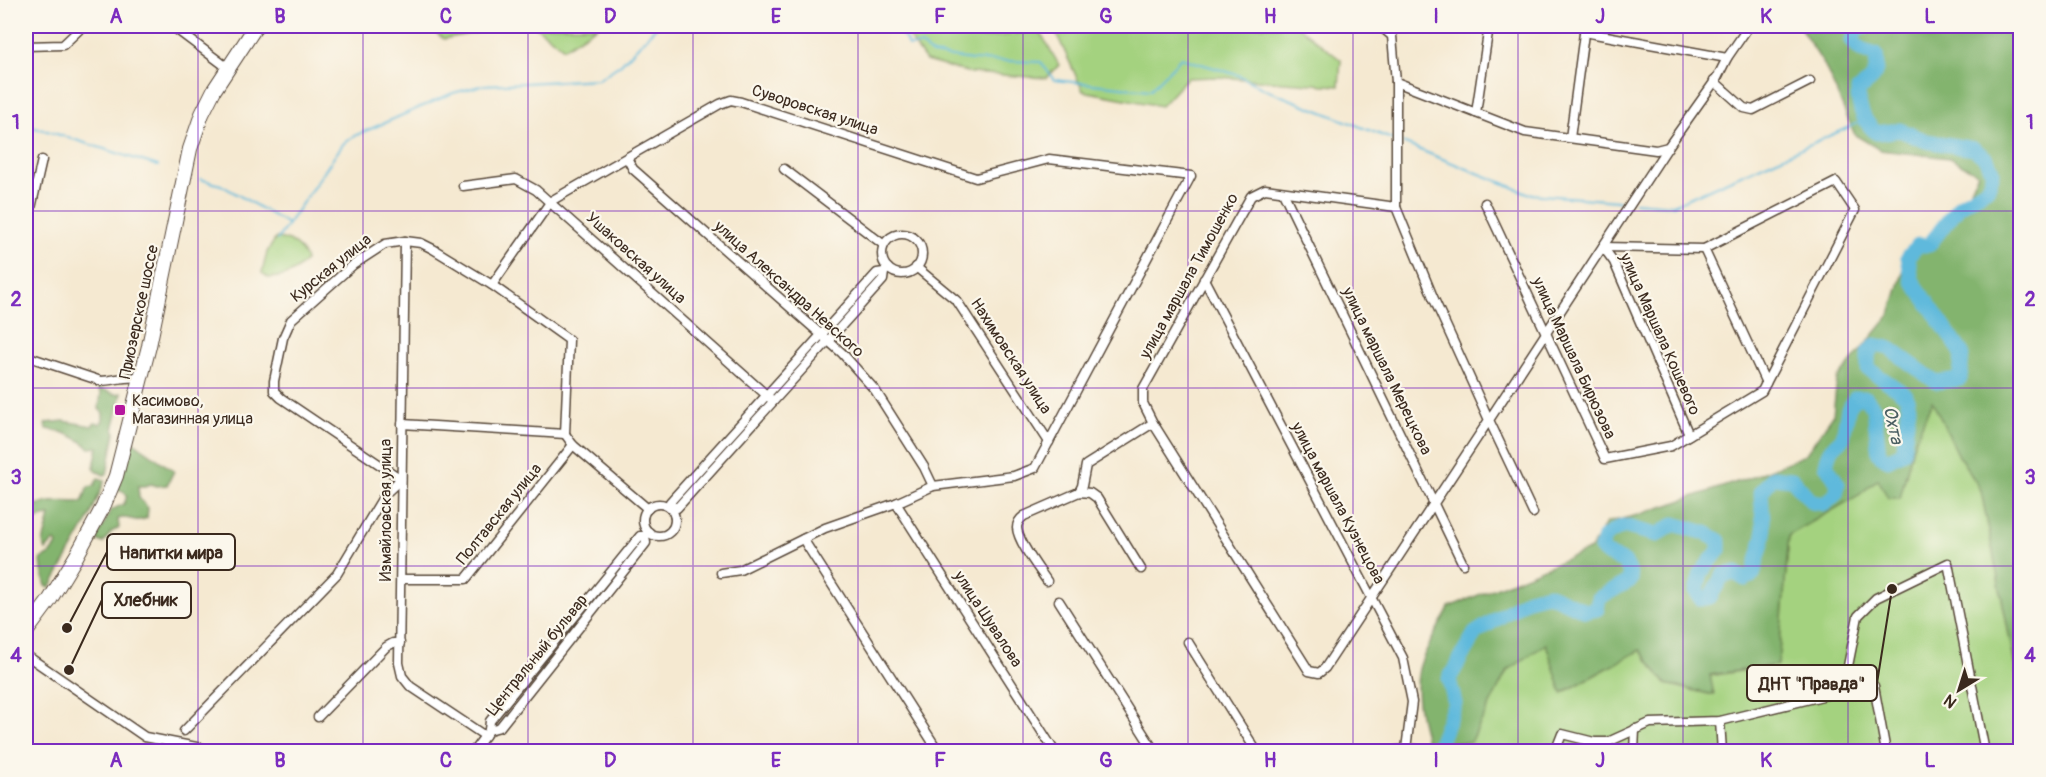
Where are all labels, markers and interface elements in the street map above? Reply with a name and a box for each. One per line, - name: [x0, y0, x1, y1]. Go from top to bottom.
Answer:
- text: A: [110, 4, 123, 29]
- text: B: [274, 4, 286, 29]
- text: C: [440, 4, 452, 29]
- text: D: [604, 4, 617, 29]
- text: E: [771, 4, 782, 29]
- text: F: [934, 4, 946, 29]
- text: G: [1099, 4, 1113, 29]
- text: H: [1264, 4, 1277, 29]
- text: I: [1433, 4, 1439, 29]
- text: J: [1595, 4, 1605, 29]
- text: K: [1760, 4, 1772, 29]
- text: L: [1924, 4, 1936, 29]
- street label: Суворовская улица: [749, 80, 881, 140]
- text: 1: [12, 110, 20, 135]
- text: 1: [2026, 110, 2034, 135]
- street label: улица маршала Тимошенко: [1135, 189, 1243, 363]
- street label: Ушаковская улица: [582, 208, 690, 308]
- street label: улица Александра Невского: [709, 216, 868, 362]
- street label: Курская улица: [287, 229, 375, 307]
- street label: Приозерское шоссе: [115, 243, 163, 381]
- street label: улица Маршала Кошевого: [1615, 249, 1705, 419]
- street label: улица Маршала Бирюзова: [1527, 273, 1620, 442]
- street label: улица маршала Мерецкова: [1337, 283, 1436, 458]
- text: 2: [10, 287, 22, 312]
- text: 2: [2024, 287, 2036, 312]
- street label: Нахимовская улица: [966, 294, 1056, 418]
- place label: Касимово, Магазинная улица: [132, 391, 253, 429]
- marker: Касимово, Магазинная улица: [113, 403, 127, 417]
- water label: Охта: [1878, 404, 1909, 447]
- street label: улица маршала Кузнецова: [1286, 418, 1389, 587]
- street label: Измайловская улица: [376, 439, 396, 581]
- street label: Полтавская улица: [452, 459, 546, 569]
- text: 3: [10, 465, 22, 490]
- text: 3: [2024, 465, 2036, 490]
- callout: Напитки мира: [107, 534, 235, 570]
- text: Напитки мира: [119, 542, 224, 565]
- street label: улица Шувалова: [949, 566, 1027, 671]
- callout: Хлебник: [102, 582, 191, 618]
- text: Хлебник: [114, 589, 178, 612]
- street label: Центральный бульвар: [482, 590, 592, 720]
- text: 4: [10, 643, 22, 668]
- text: 4: [2024, 643, 2036, 668]
- north arrow: [1929, 660, 1989, 720]
- callout: ДНТ "Правда": [1747, 665, 1877, 701]
- text: ДНТ "Правда": [1758, 673, 1865, 696]
- text: N: [1940, 690, 1961, 712]
- text: A: [110, 748, 123, 773]
- text: B: [274, 748, 286, 773]
- text: C: [440, 748, 452, 773]
- text: D: [604, 748, 617, 773]
- text: E: [771, 748, 782, 773]
- text: F: [934, 748, 946, 773]
- text: G: [1099, 748, 1113, 773]
- text: H: [1264, 748, 1277, 773]
- text: I: [1433, 748, 1439, 773]
- text: J: [1595, 748, 1605, 773]
- text: K: [1760, 748, 1772, 773]
- text: L: [1924, 748, 1936, 773]

